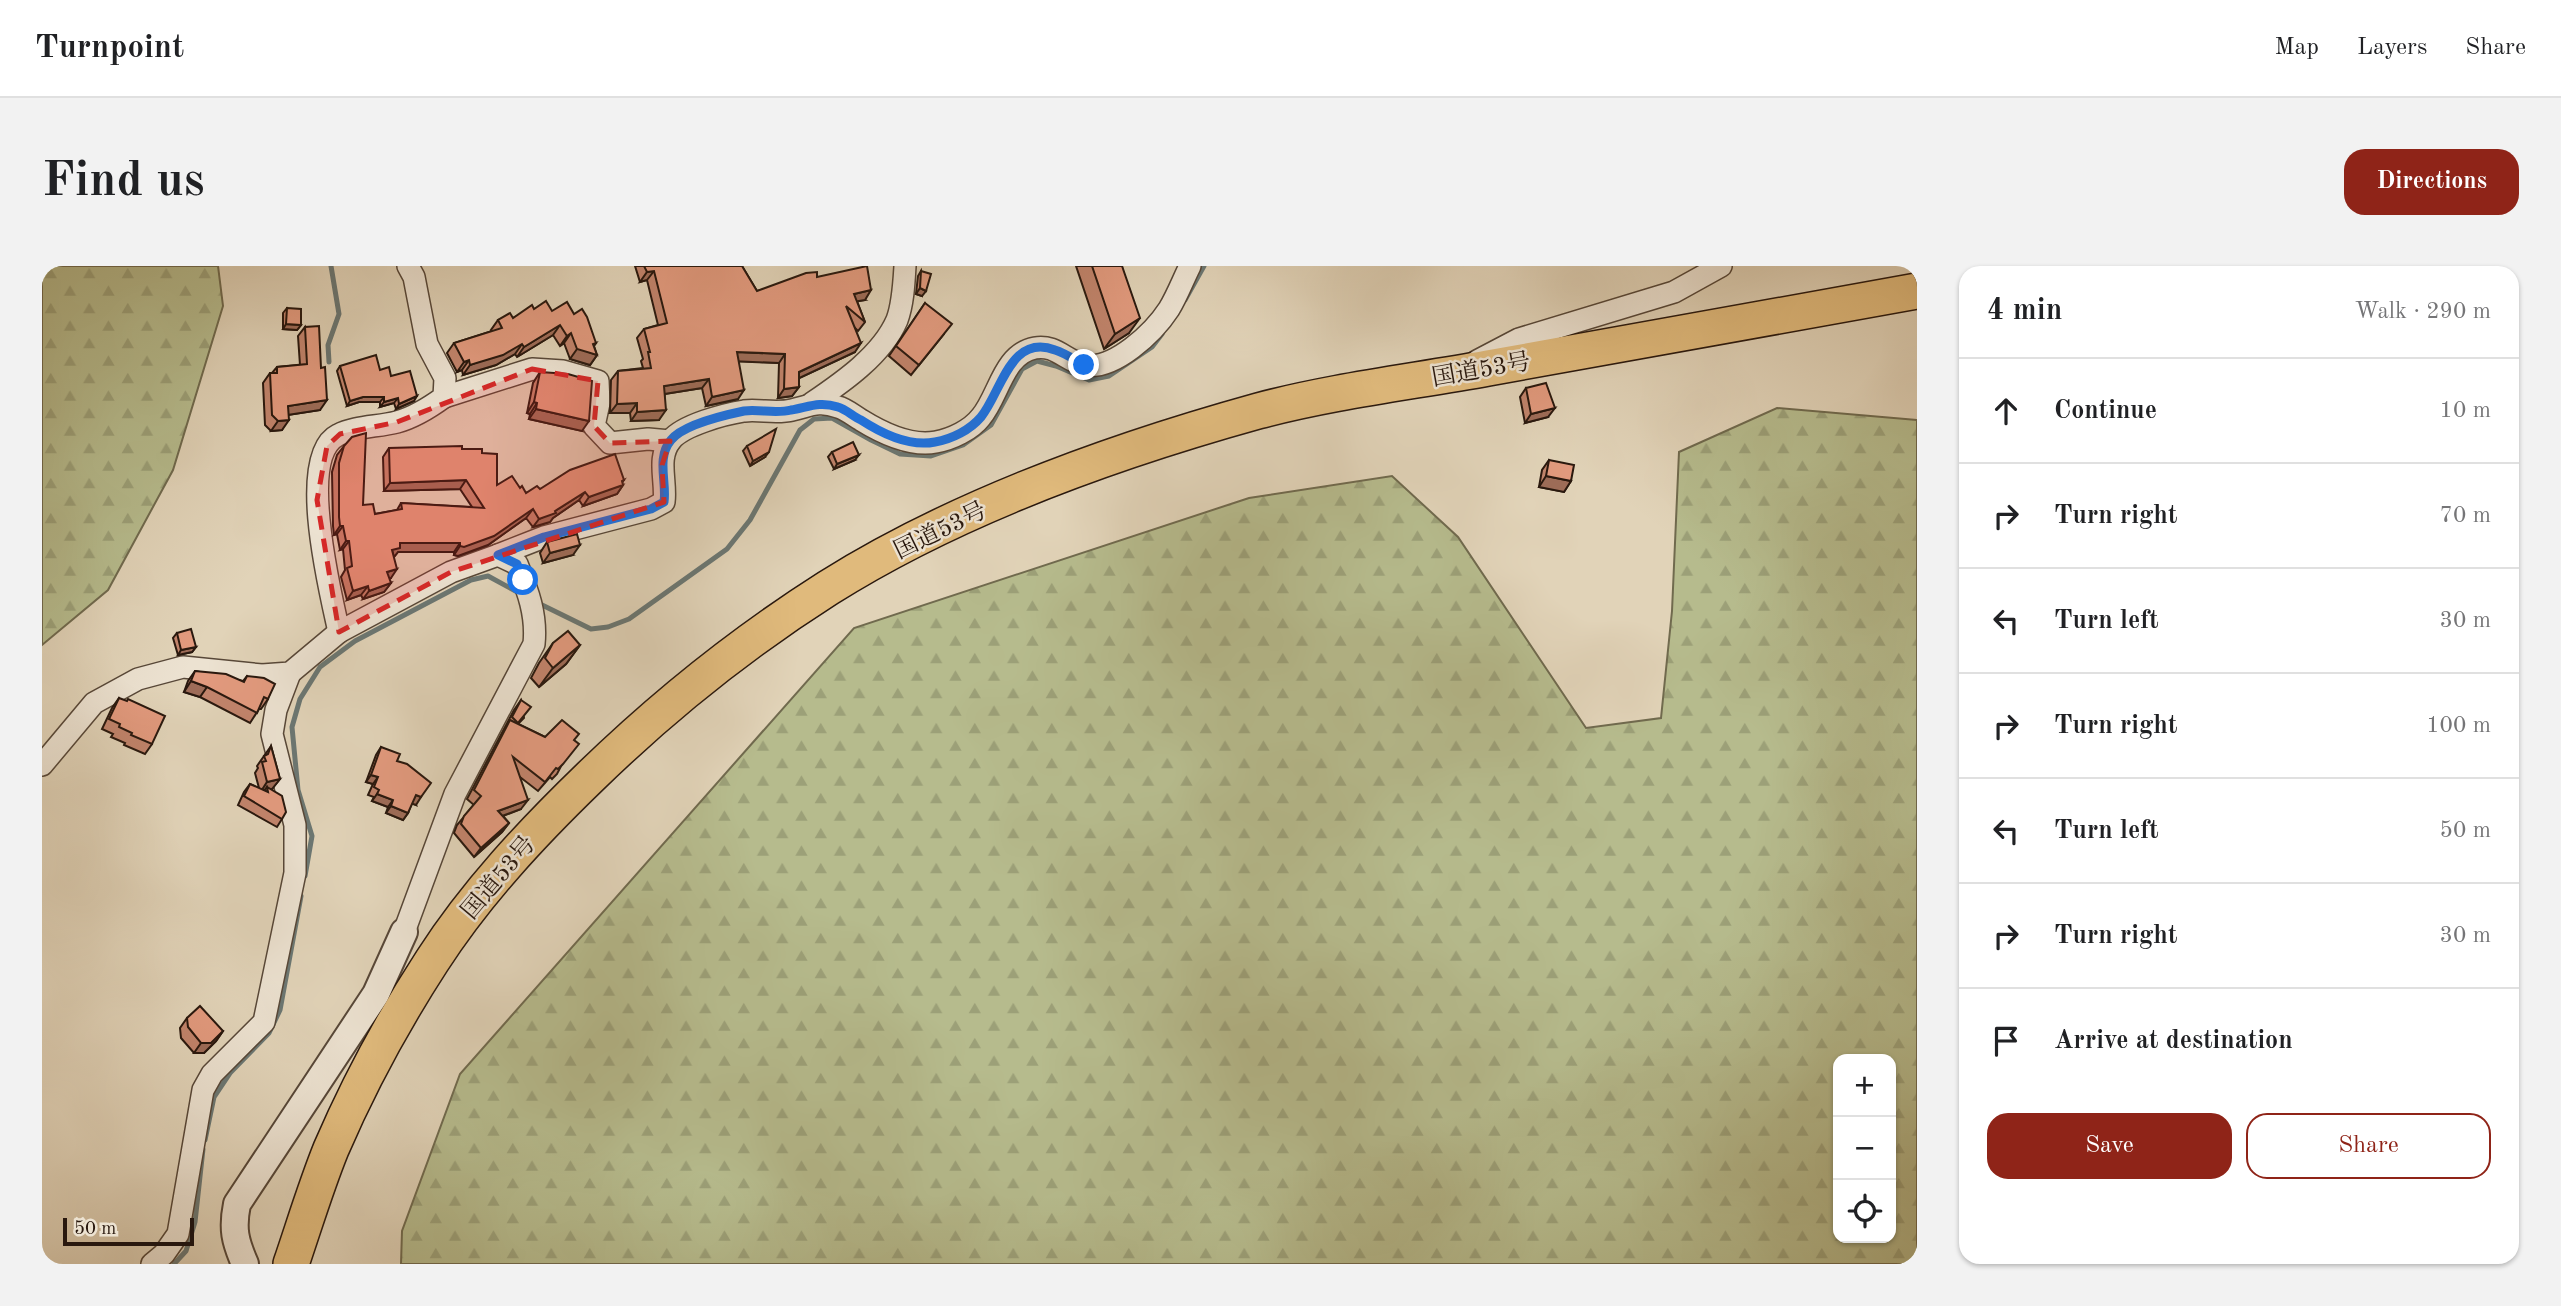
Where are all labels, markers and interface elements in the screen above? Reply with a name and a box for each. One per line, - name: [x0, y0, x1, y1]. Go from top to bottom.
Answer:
- text: Turnpoint: [35, 32, 184, 65]
- text: Map: [2275, 36, 2319, 60]
- text: Layers: [2357, 36, 2427, 60]
- text: Share: [2465, 36, 2526, 60]
- button: Directions: [2344, 149, 2519, 215]
- text: Find us: [42, 158, 205, 207]
- text: 4 min: [1987, 296, 2062, 326]
- text: Walk · 290 m: [2355, 300, 2491, 323]
- street label: 国道53号: [1430, 348, 1533, 391]
- route end: [1068, 349, 1099, 380]
- icon: ahead: [1987, 392, 2025, 430]
- text: Continue: [2054, 398, 2157, 424]
- text: 10 m: [2440, 399, 2491, 422]
- street label: 国道53号: [889, 496, 991, 564]
- icon: right: [1987, 497, 2025, 535]
- text: Turn right: [2054, 503, 2177, 529]
- text: 70 m: [2440, 504, 2491, 527]
- route start: [507, 564, 538, 595]
- icon: left: [1987, 602, 2025, 640]
- text: Turn left: [2054, 608, 2159, 634]
- text: 30 m: [2440, 609, 2491, 632]
- icon: right: [1987, 707, 2025, 745]
- text: Turn right: [2054, 713, 2177, 739]
- text: 100 m: [2426, 714, 2491, 737]
- icon: left: [1987, 812, 2025, 850]
- text: Turn left: [2054, 818, 2159, 844]
- text: 50 m: [2440, 819, 2491, 842]
- street label: 国道53号: [456, 830, 541, 924]
- icon: right: [1987, 917, 2025, 955]
- text: Turn right: [2054, 923, 2177, 949]
- text: 30 m: [2440, 924, 2491, 947]
- icon: arrive: [1987, 1022, 2025, 1060]
- text: Arrive at destination: [2054, 1028, 2293, 1054]
- map controls: [1833, 1054, 1896, 1243]
- button: +: [1833, 1054, 1896, 1117]
- button: Save: [1987, 1113, 2232, 1179]
- button: Share: [2246, 1113, 2491, 1179]
- button: −: [1833, 1117, 1896, 1180]
- button: locate: [1833, 1180, 1896, 1243]
- scale bar: [63, 1215, 194, 1247]
- text: 50 m: [74, 1220, 116, 1239]

